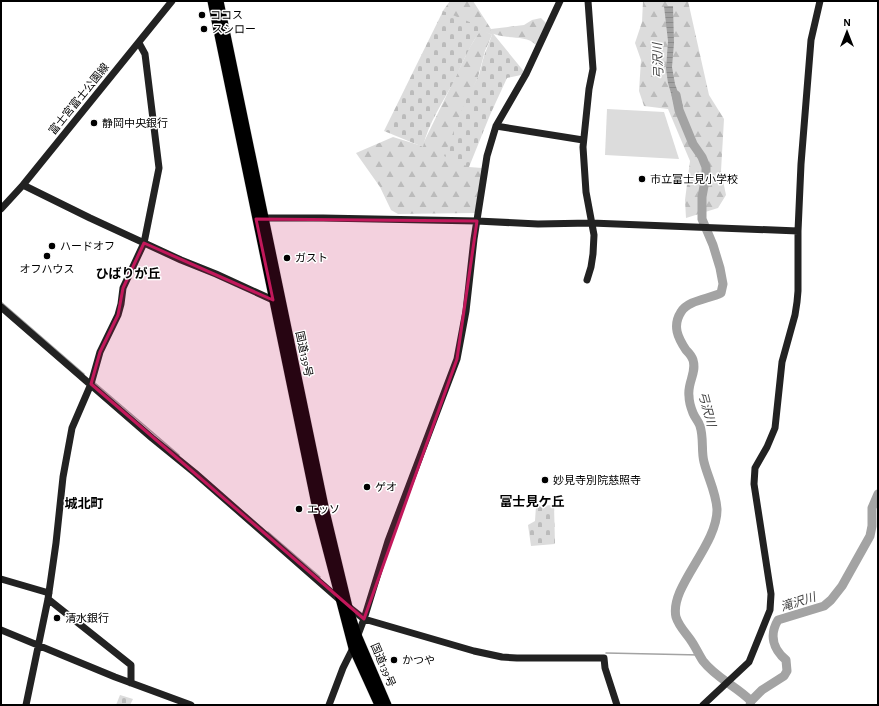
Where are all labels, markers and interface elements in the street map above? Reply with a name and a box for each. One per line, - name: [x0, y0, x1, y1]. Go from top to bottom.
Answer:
- marker: ココス: [197, 10, 207, 20]
- place label: ココス: [210, 10, 243, 21]
- north arrow: [827, 12, 867, 52]
- text: N: [843, 17, 851, 28]
- marker: スシロー: [199, 24, 209, 34]
- place label: スシロー: [212, 24, 256, 35]
- water label: 弓沢川: [651, 41, 665, 79]
- street label: 富士宮富士公園線: [46, 61, 111, 137]
- place label: 静岡中央銀行: [102, 117, 168, 129]
- marker: 静岡中央銀行: [89, 118, 99, 128]
- place label: 市立富士見小学校: [650, 173, 738, 185]
- marker: 市立富士見小学校: [637, 174, 647, 184]
- marker: ハードオフ: [47, 241, 57, 251]
- place label: ハードオフ: [60, 241, 115, 252]
- marker: オフハウス: [42, 251, 52, 261]
- place label: ガスト: [295, 252, 328, 264]
- marker: ガスト: [282, 253, 292, 263]
- place label: オフハウス: [20, 264, 75, 275]
- district label: ひばりが丘: [95, 266, 161, 281]
- street label: 国道139号: [294, 330, 315, 378]
- water label: 弓沢川: [697, 390, 718, 430]
- place label: 妙見寺別院慈照寺: [553, 474, 641, 486]
- marker: 妙見寺別院慈照寺: [540, 475, 550, 485]
- place label: ゲオ: [375, 481, 397, 493]
- marker: ゲオ: [362, 482, 372, 492]
- district label: 富士見ケ丘: [499, 495, 565, 509]
- district label: 城北町: [64, 496, 104, 511]
- marker: エッソ: [294, 504, 304, 514]
- place label: エッソ: [307, 504, 340, 515]
- water label: 滝沢川: [779, 589, 819, 613]
- place label: 清水銀行: [65, 612, 109, 624]
- marker: 清水銀行: [52, 613, 62, 623]
- street label: 国道139号: [369, 641, 398, 689]
- marker: かつや: [389, 655, 399, 665]
- place label: かつや: [402, 655, 435, 666]

